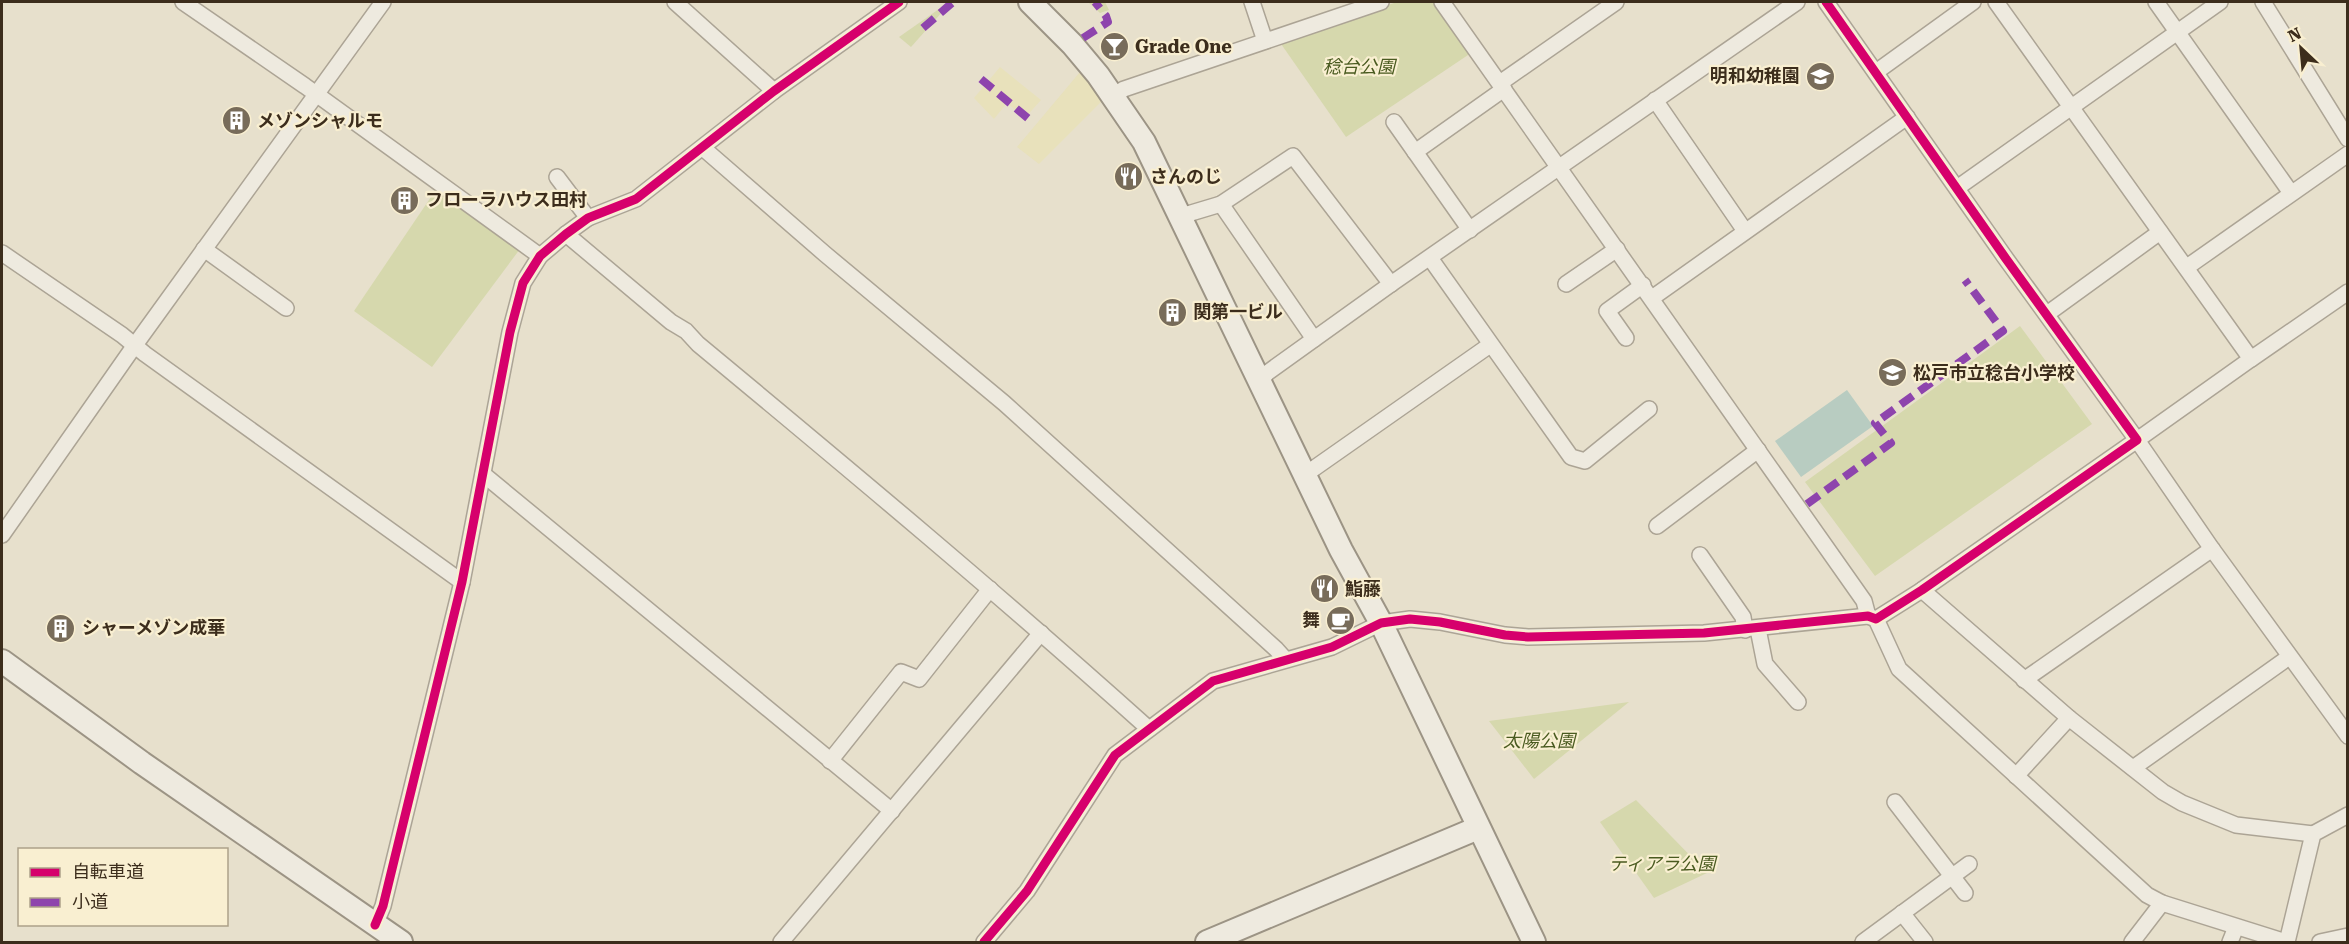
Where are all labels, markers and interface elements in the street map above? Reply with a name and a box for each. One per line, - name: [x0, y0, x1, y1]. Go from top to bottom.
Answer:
- north arrow: [2271, 18, 2331, 78]
- text: N: [2285, 24, 2304, 46]
- bar icon: Grade One: [1098, 31, 1130, 63]
- place label: Grade One: [1135, 36, 1232, 57]
- park label: 稔台公園: [1323, 56, 1398, 77]
- school or university icon: 明和幼稚園: [1805, 60, 1837, 92]
- place label: 明和幼稚園: [1710, 65, 1800, 86]
- building icon: メゾンシャルモ: [220, 105, 252, 137]
- place label: メゾンシャルモ: [257, 110, 383, 131]
- restaurant icon: さんのじ: [1113, 161, 1145, 193]
- place label: さんのじ: [1150, 166, 1222, 187]
- building icon: フローラハウス田村: [388, 184, 420, 216]
- place label: フローラハウス田村: [425, 189, 587, 210]
- building icon: 関第一ビル: [1156, 296, 1188, 328]
- place label: 関第一ビル: [1193, 301, 1283, 322]
- school or university icon: 松戸市立稔台小学校: [1876, 357, 1908, 389]
- place label: 松戸市立稔台小学校: [1913, 362, 2075, 383]
- restaurant icon: 鮨藤: [1308, 573, 1340, 605]
- place label: 鮨藤: [1345, 578, 1381, 599]
- cafe icon: 舞: [1325, 604, 1357, 636]
- place label: 舞: [1302, 609, 1320, 630]
- building icon: シャーメゾン成華: [45, 612, 77, 644]
- place label: シャーメゾン成華: [82, 617, 225, 638]
- park label: 太陽公園: [1503, 730, 1578, 751]
- legend: [18, 848, 228, 926]
- park label: ティアラ公園: [1609, 853, 1718, 874]
- text: 自転車道: [72, 861, 144, 882]
- text: 小道: [72, 891, 108, 912]

